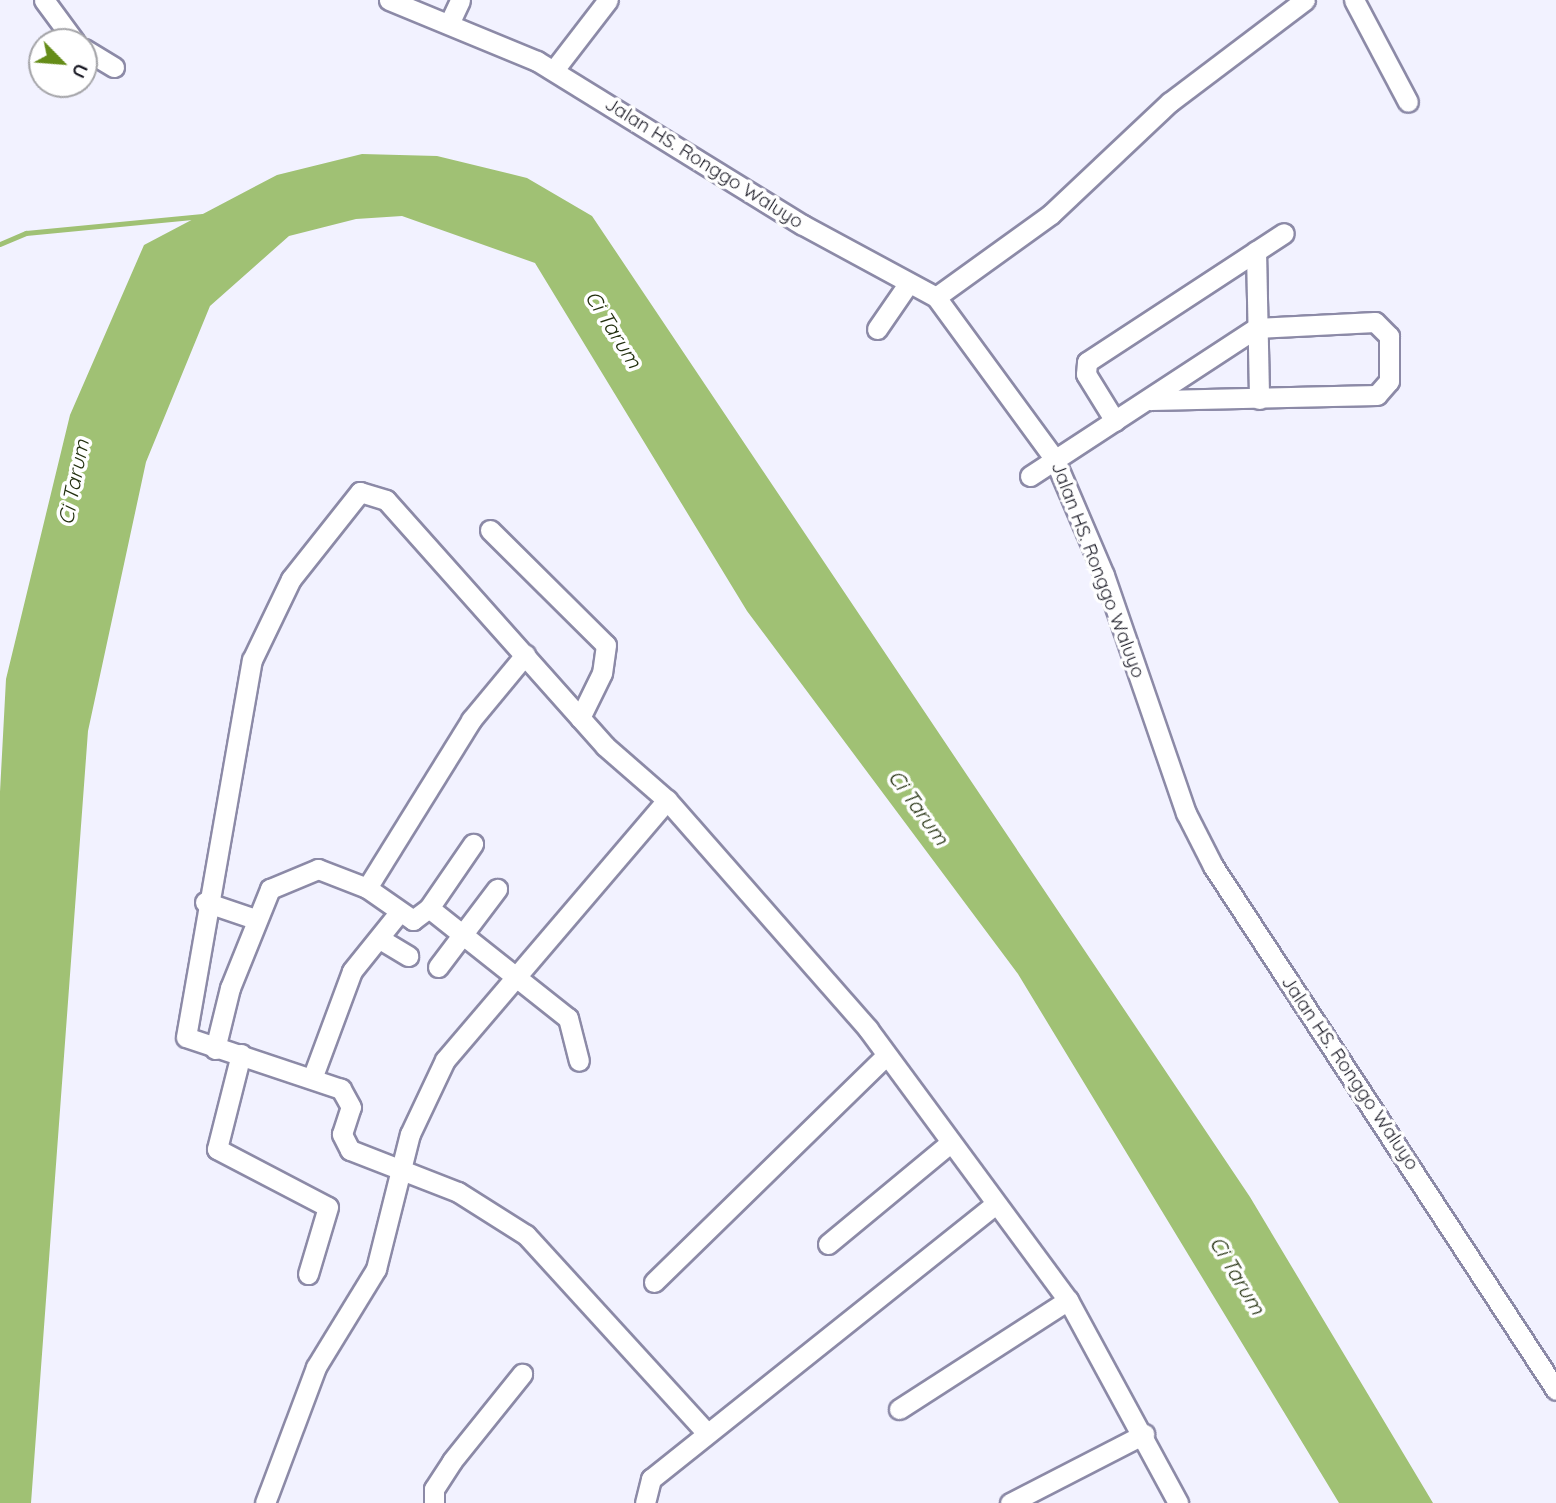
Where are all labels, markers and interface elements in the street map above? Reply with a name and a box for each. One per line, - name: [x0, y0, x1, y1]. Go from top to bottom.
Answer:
- north arrow: [28, 28, 98, 98]
- text: U: [67, 60, 94, 82]
- street label: Jalan HS. Ronggo Waluyo: [601, 93, 807, 233]
- water label: Ci Tarum: [580, 286, 648, 372]
- water label: Ci Tarum: [52, 437, 94, 527]
- street label: Jalan HS. Ronggo Waluyo: [1046, 459, 1150, 681]
- water label: Ci Tarum: [883, 765, 955, 849]
- street label: Jalan HS. Ronggo Waluyo: [1276, 972, 1424, 1174]
- water label: Ci Tarum: [1205, 1231, 1271, 1319]

